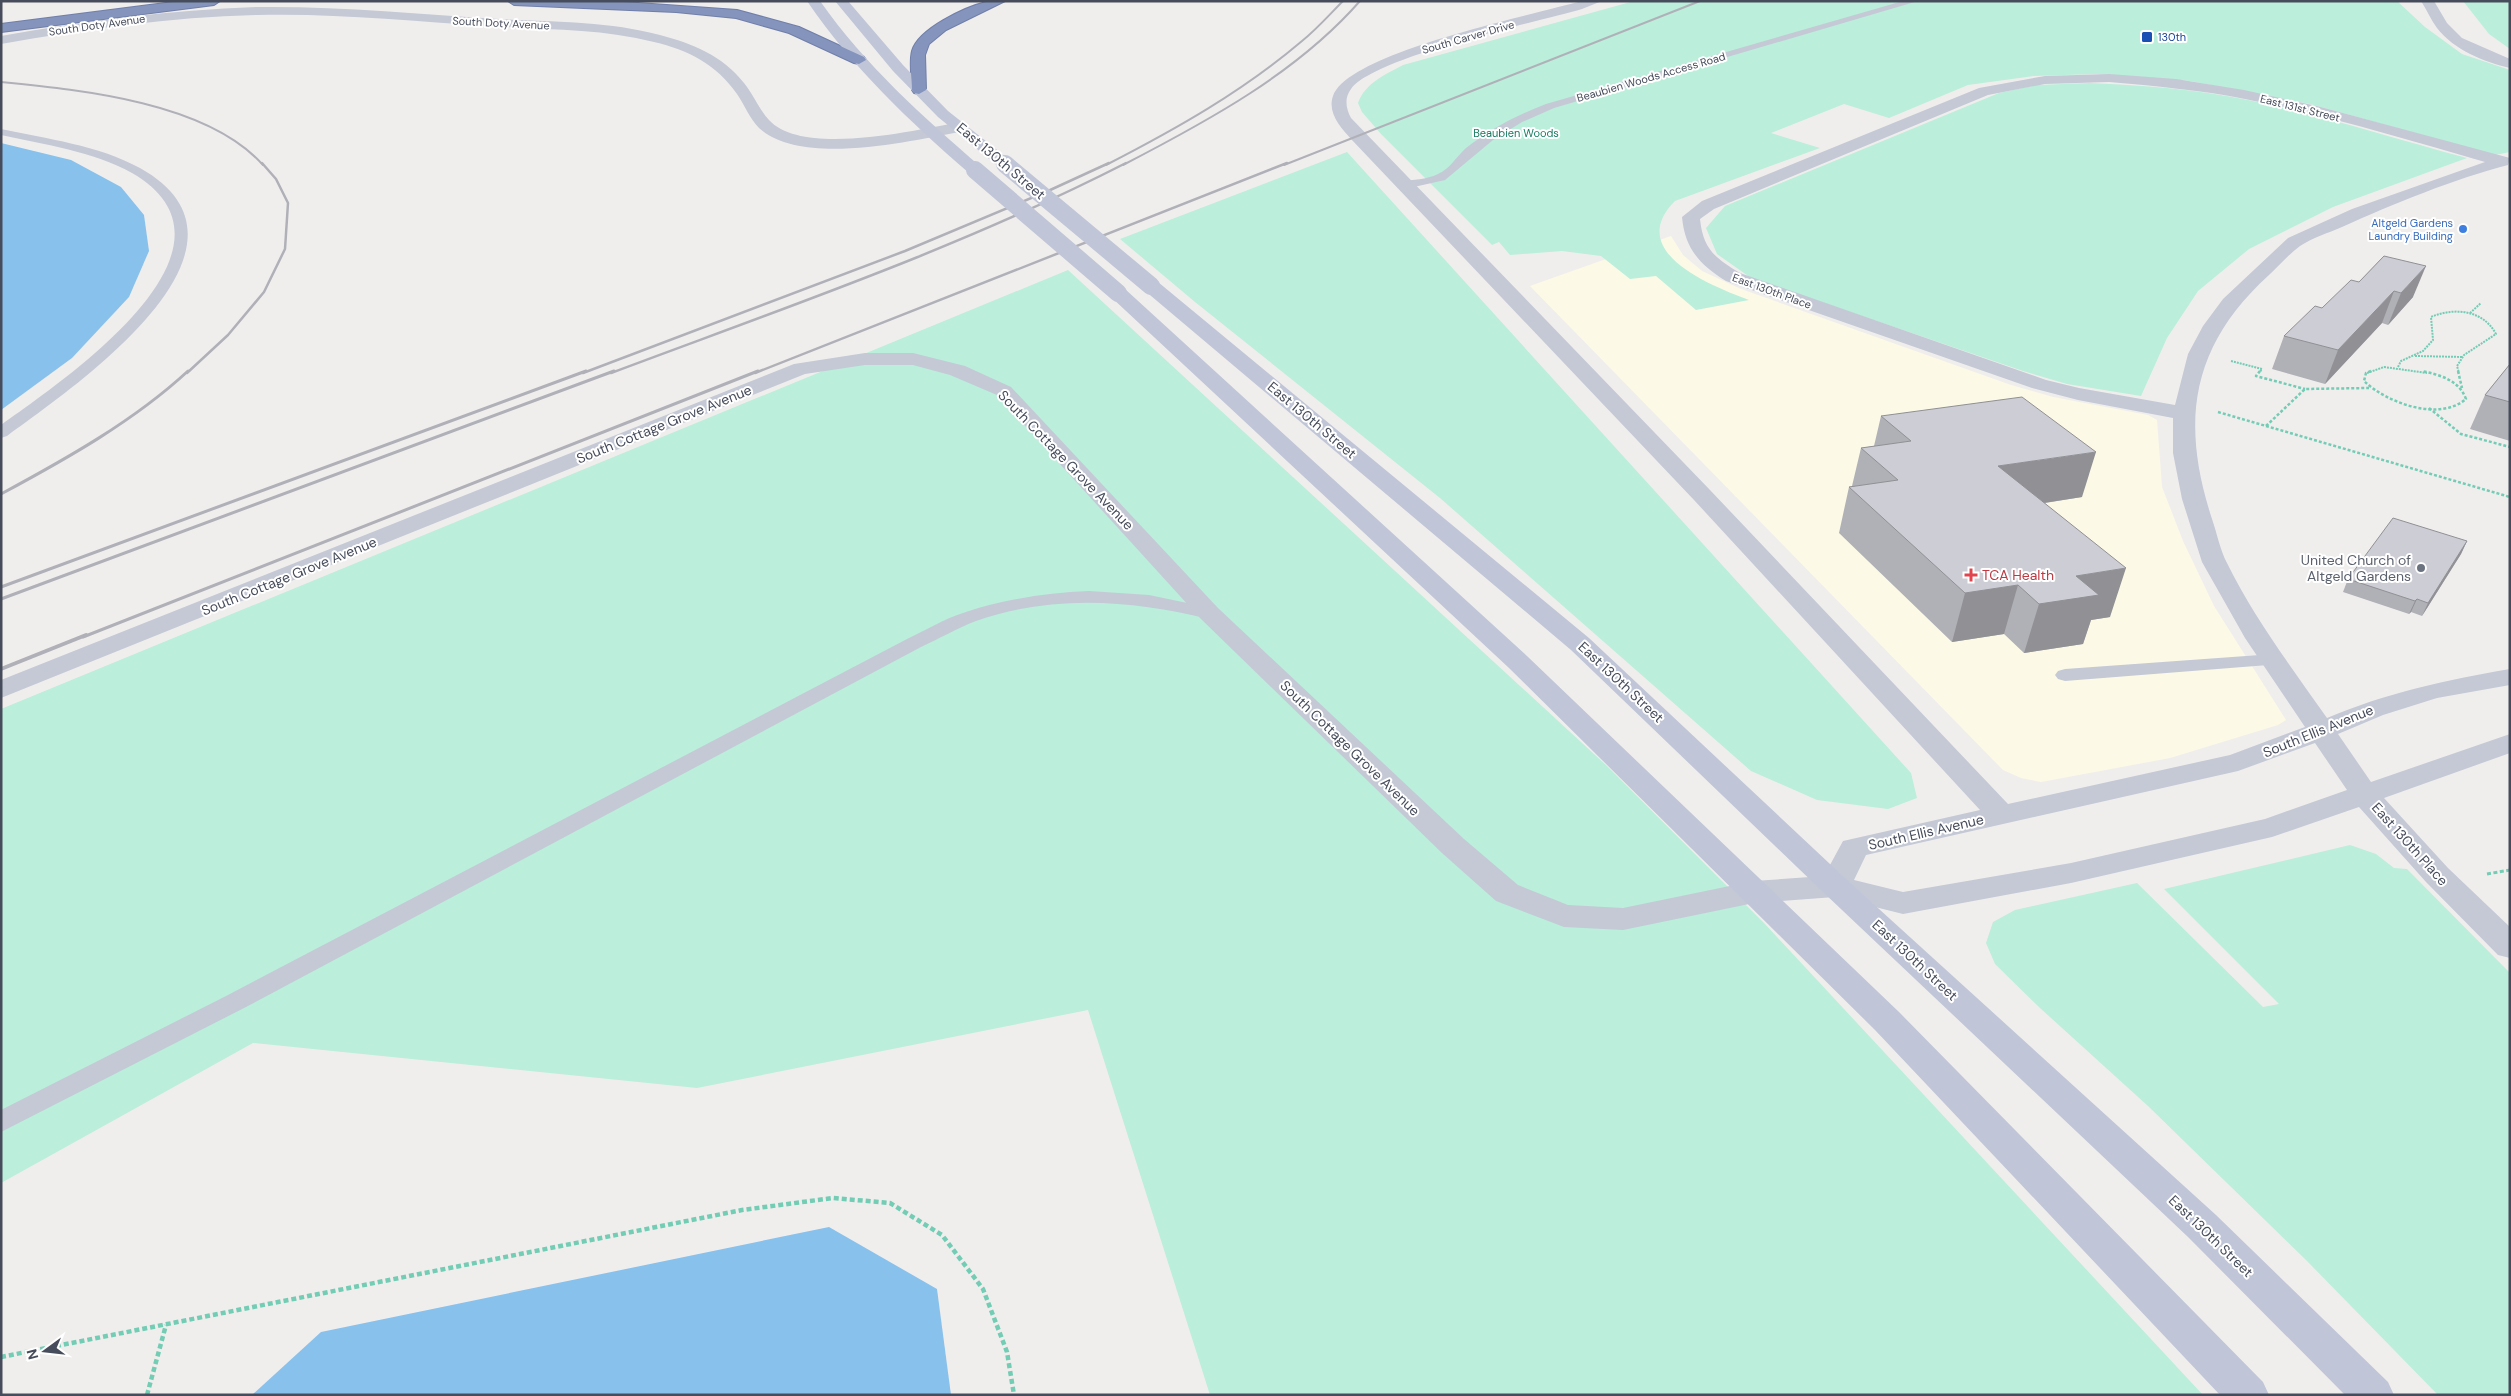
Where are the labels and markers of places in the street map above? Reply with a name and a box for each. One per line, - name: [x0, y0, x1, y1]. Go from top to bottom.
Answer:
- marker: 130th: [2140, 30, 2154, 44]
- place label: 130th: [2158, 30, 2186, 44]
- place label: Altgeld Gardens Laundry Building: [2369, 216, 2453, 243]
- marker: Altgeld Gardens Laundry Building: [2457, 223, 2469, 235]
- place label: United Church of Altgeld Gardens: [2301, 551, 2411, 585]
- marker: United Church of Altgeld Gardens: [2415, 562, 2427, 574]
- place label: TCA Health: [1982, 566, 2054, 584]
- marker: TCA Health: [1964, 568, 1978, 582]

